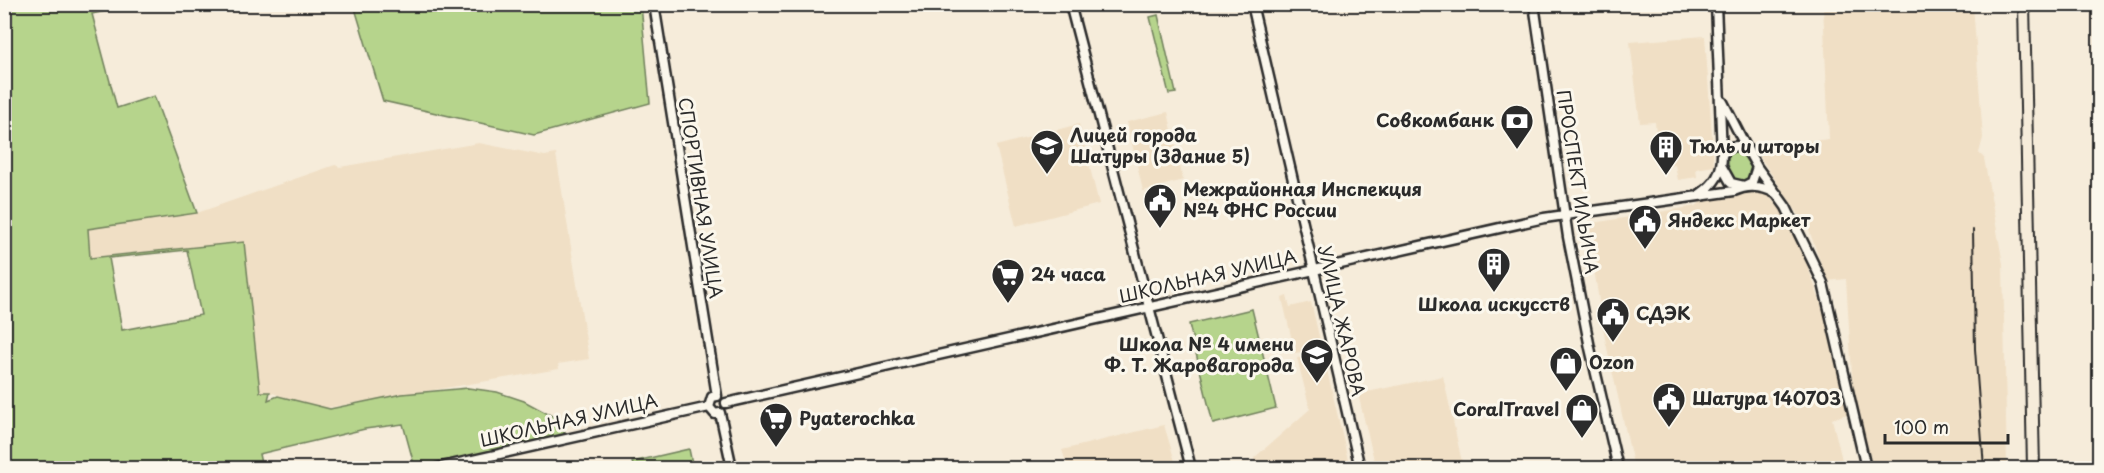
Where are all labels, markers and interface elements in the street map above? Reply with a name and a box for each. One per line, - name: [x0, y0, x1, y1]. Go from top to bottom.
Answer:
- street label: ПРОСПЕКТ ИЛЬИЧА: [1551, 88, 1606, 276]
- street label: СПОРТИВНАЯ УЛИЦА: [672, 95, 731, 300]
- bank icon: Совкомбанк: [1499, 103, 1535, 150]
- place label: Совкомбанк: [1376, 106, 1495, 133]
- place label: Лицей города Шатуры (Здание 5): [1070, 121, 1250, 169]
- school or university icon: Лицей города Шатуры (Здание 5): [1029, 128, 1065, 175]
- building icon: Тюль и шторы: [1648, 129, 1684, 176]
- place label: Тюль и шторы: [1689, 132, 1820, 159]
- place label: Межрайонная Инспекция №4 ФНС России: [1183, 175, 1422, 223]
- public building icon: Межрайонная Инспекция №4 ФНС России: [1142, 182, 1178, 229]
- public building icon: Яндекс Маркет: [1627, 203, 1663, 250]
- place label: Яндекс Маркет: [1668, 206, 1811, 233]
- street label: ШКОЛЬНАЯ УЛИЦА: [1116, 242, 1299, 309]
- street label: УЛИЦА ЖАРОВА: [1312, 242, 1373, 399]
- building icon: Школа искусств: [1476, 246, 1512, 293]
- supermarket icon: 24 часа: [990, 257, 1026, 304]
- place label: 24 часа: [1031, 260, 1106, 287]
- place label: Школа искусств: [1418, 290, 1570, 317]
- public building icon: СДЭК: [1595, 296, 1631, 343]
- place label: СДЭК: [1636, 299, 1691, 326]
- place label: Школа № 4 имени Ф. Т. Жаровагорода: [1104, 330, 1294, 378]
- school or university icon: Школа № 4 имени Ф. Т. Жаровагорода: [1299, 337, 1335, 384]
- shop icon: Ozon: [1548, 345, 1584, 392]
- place label: Ozon: [1589, 348, 1634, 375]
- public building icon: Шатура 140703: [1651, 381, 1687, 428]
- place label: Шатура 140703: [1692, 384, 1841, 411]
- street label: ШКОЛЬНАЯ УЛИЦА: [477, 386, 660, 453]
- shop icon: CoralTravel: [1564, 392, 1600, 439]
- place label: CoralTravel: [1453, 395, 1559, 422]
- supermarket icon: Pyaterochka: [758, 401, 794, 448]
- place label: Pyaterochka: [799, 404, 915, 431]
- scale bar: [1885, 407, 2008, 445]
- text: 100 m: [1894, 413, 1949, 440]

